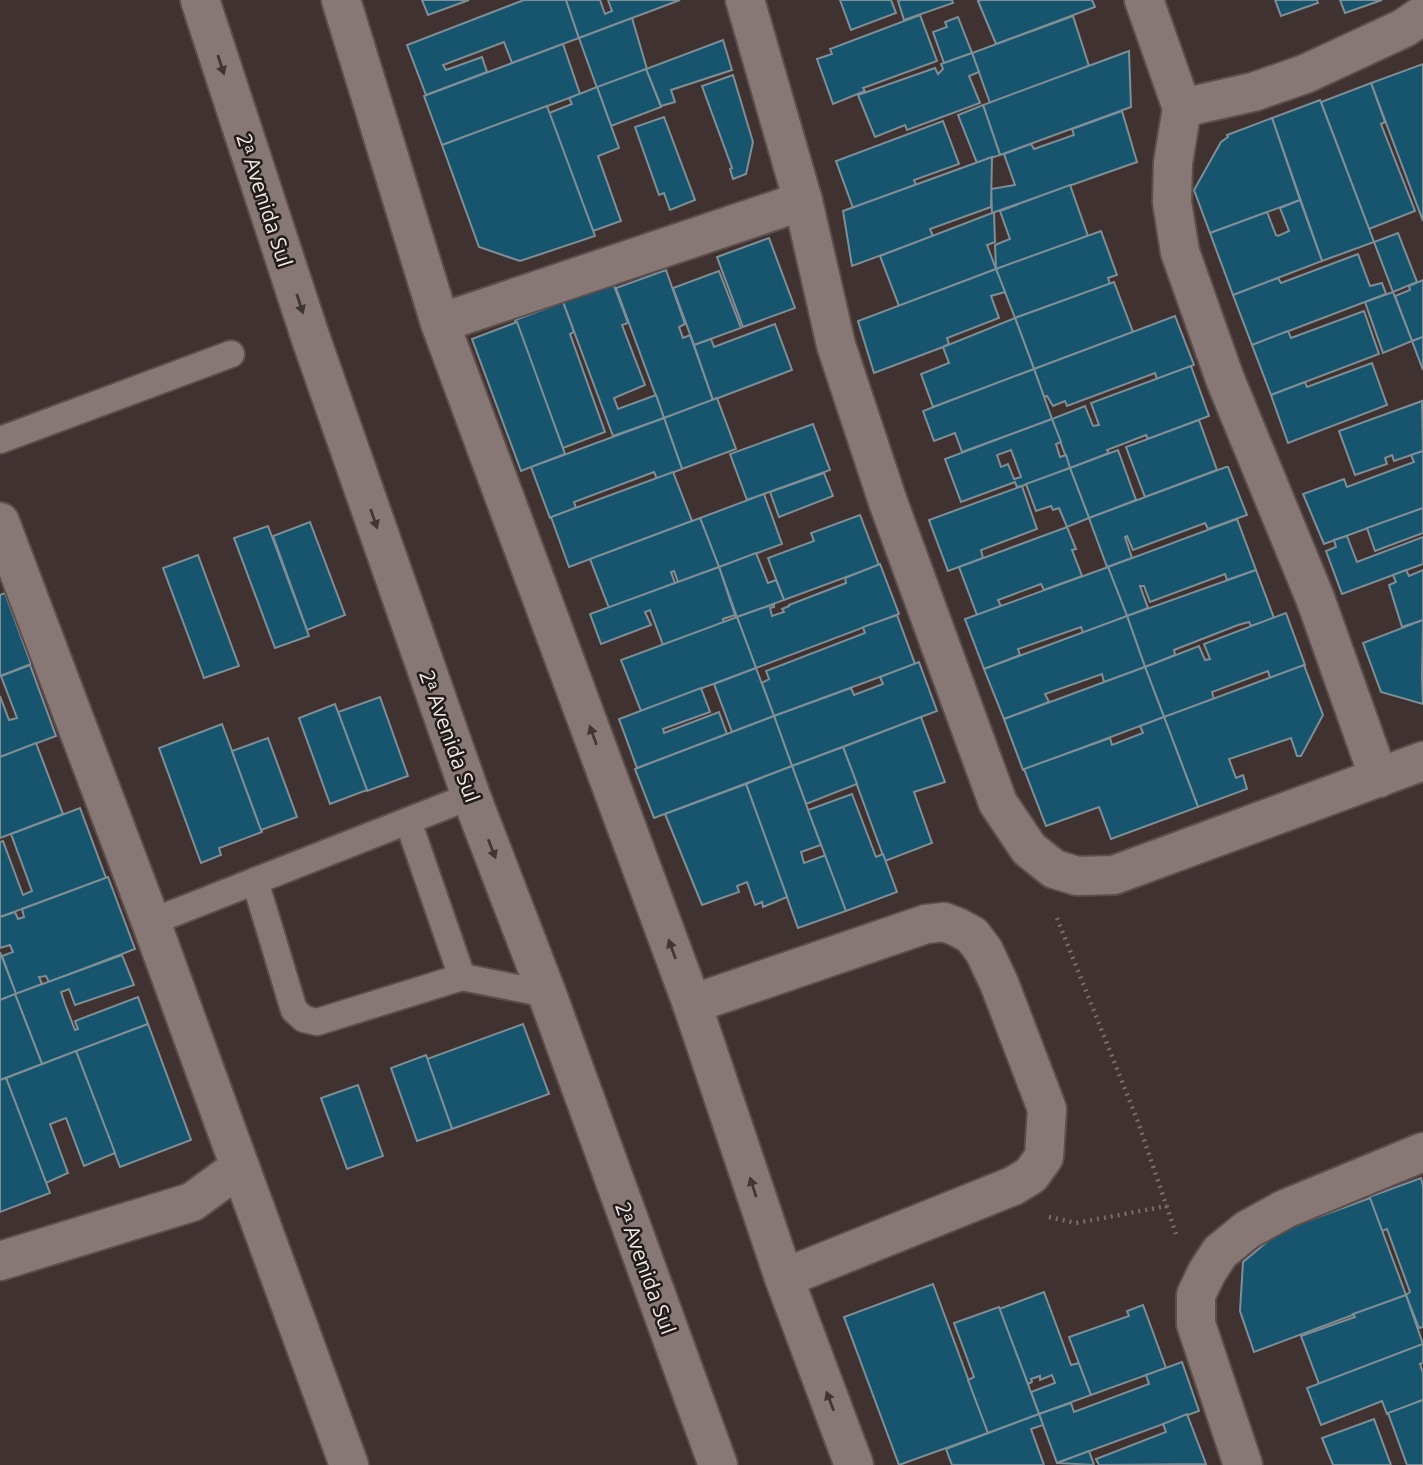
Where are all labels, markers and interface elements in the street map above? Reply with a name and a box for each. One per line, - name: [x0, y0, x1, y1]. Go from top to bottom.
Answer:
- one-way arrow: [216, 55, 227, 76]
- street label: 2ᵃ Avenida Sul: [230, 130, 300, 270]
- one-way arrow: [295, 294, 305, 315]
- one-way arrow: [369, 509, 380, 530]
- street label: 2ᵃ Avenida Sul: [413, 666, 487, 806]
- one-way arrow: [587, 725, 598, 746]
- one-way arrow: [486, 838, 497, 859]
- one-way arrow: [666, 938, 677, 959]
- one-way arrow: [747, 1176, 758, 1197]
- street label: 2ᵃ Avenida Sul: [609, 1198, 683, 1338]
- one-way arrow: [824, 1391, 835, 1412]

